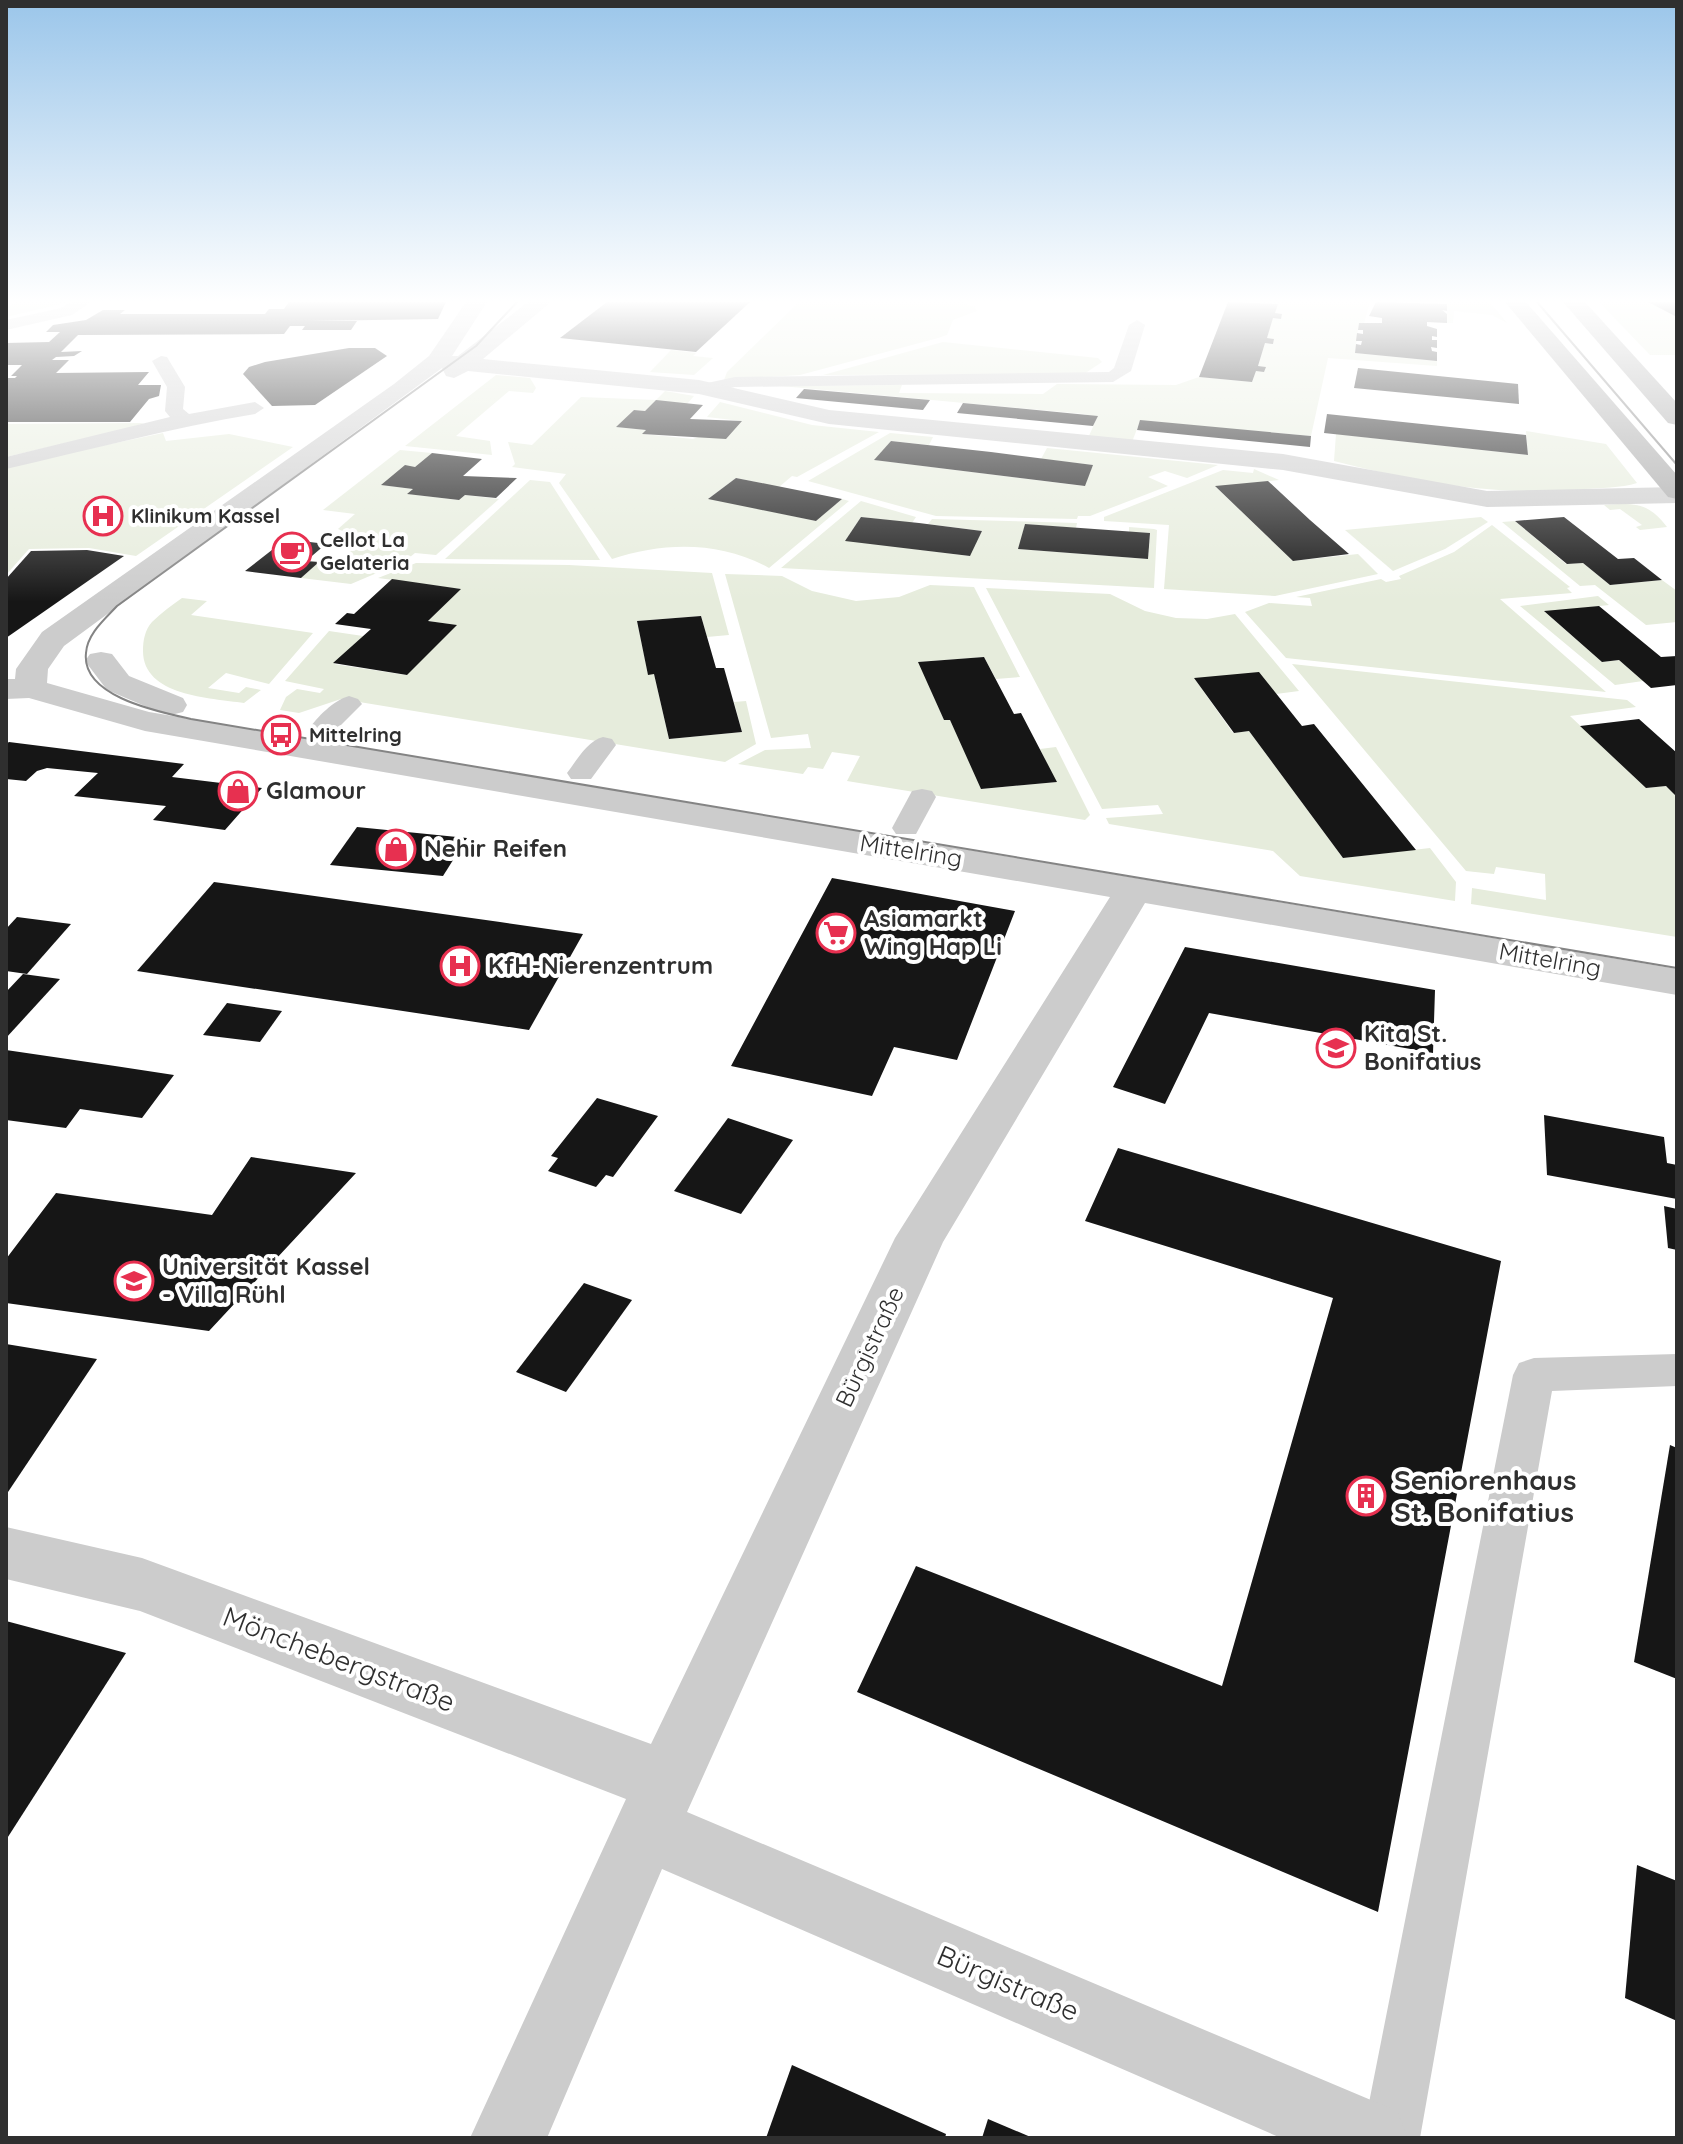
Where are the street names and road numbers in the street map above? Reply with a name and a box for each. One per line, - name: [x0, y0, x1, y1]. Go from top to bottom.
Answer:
- street label: Mittelring: [858, 827, 965, 873]
- street label: Mittelring: [1497, 935, 1604, 983]
- street label: Bürgistraße: [828, 1282, 910, 1411]
- street label: Mönchebergstraße: [218, 1598, 460, 1719]
- street label: Bürgistraße: [932, 1937, 1084, 2028]

